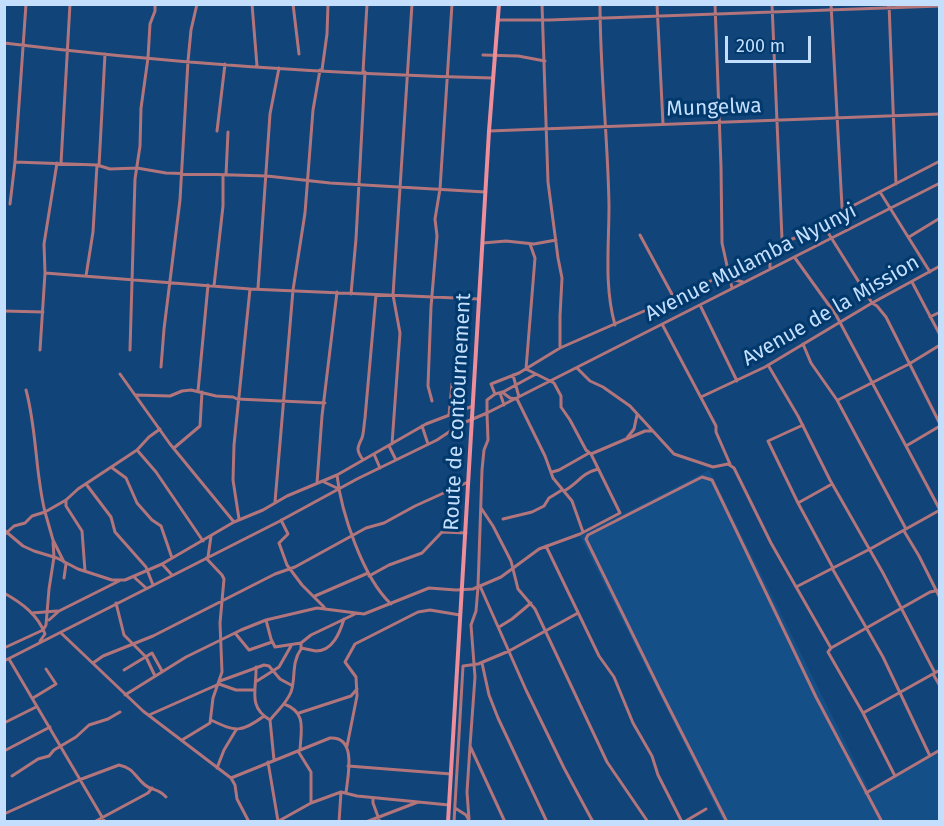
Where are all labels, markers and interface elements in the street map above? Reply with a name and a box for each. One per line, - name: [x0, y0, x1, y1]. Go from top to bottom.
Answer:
- scale bar: [728, 24, 814, 62]
- text: 200 m: [736, 35, 785, 57]
- street label: Mungelwa: [666, 94, 762, 122]
- street label: Avenue Mulamba Nyunyi: [641, 199, 861, 327]
- street label: Avenue de la Mission: [738, 250, 924, 372]
- street label: Route de contournement: [439, 293, 477, 531]

